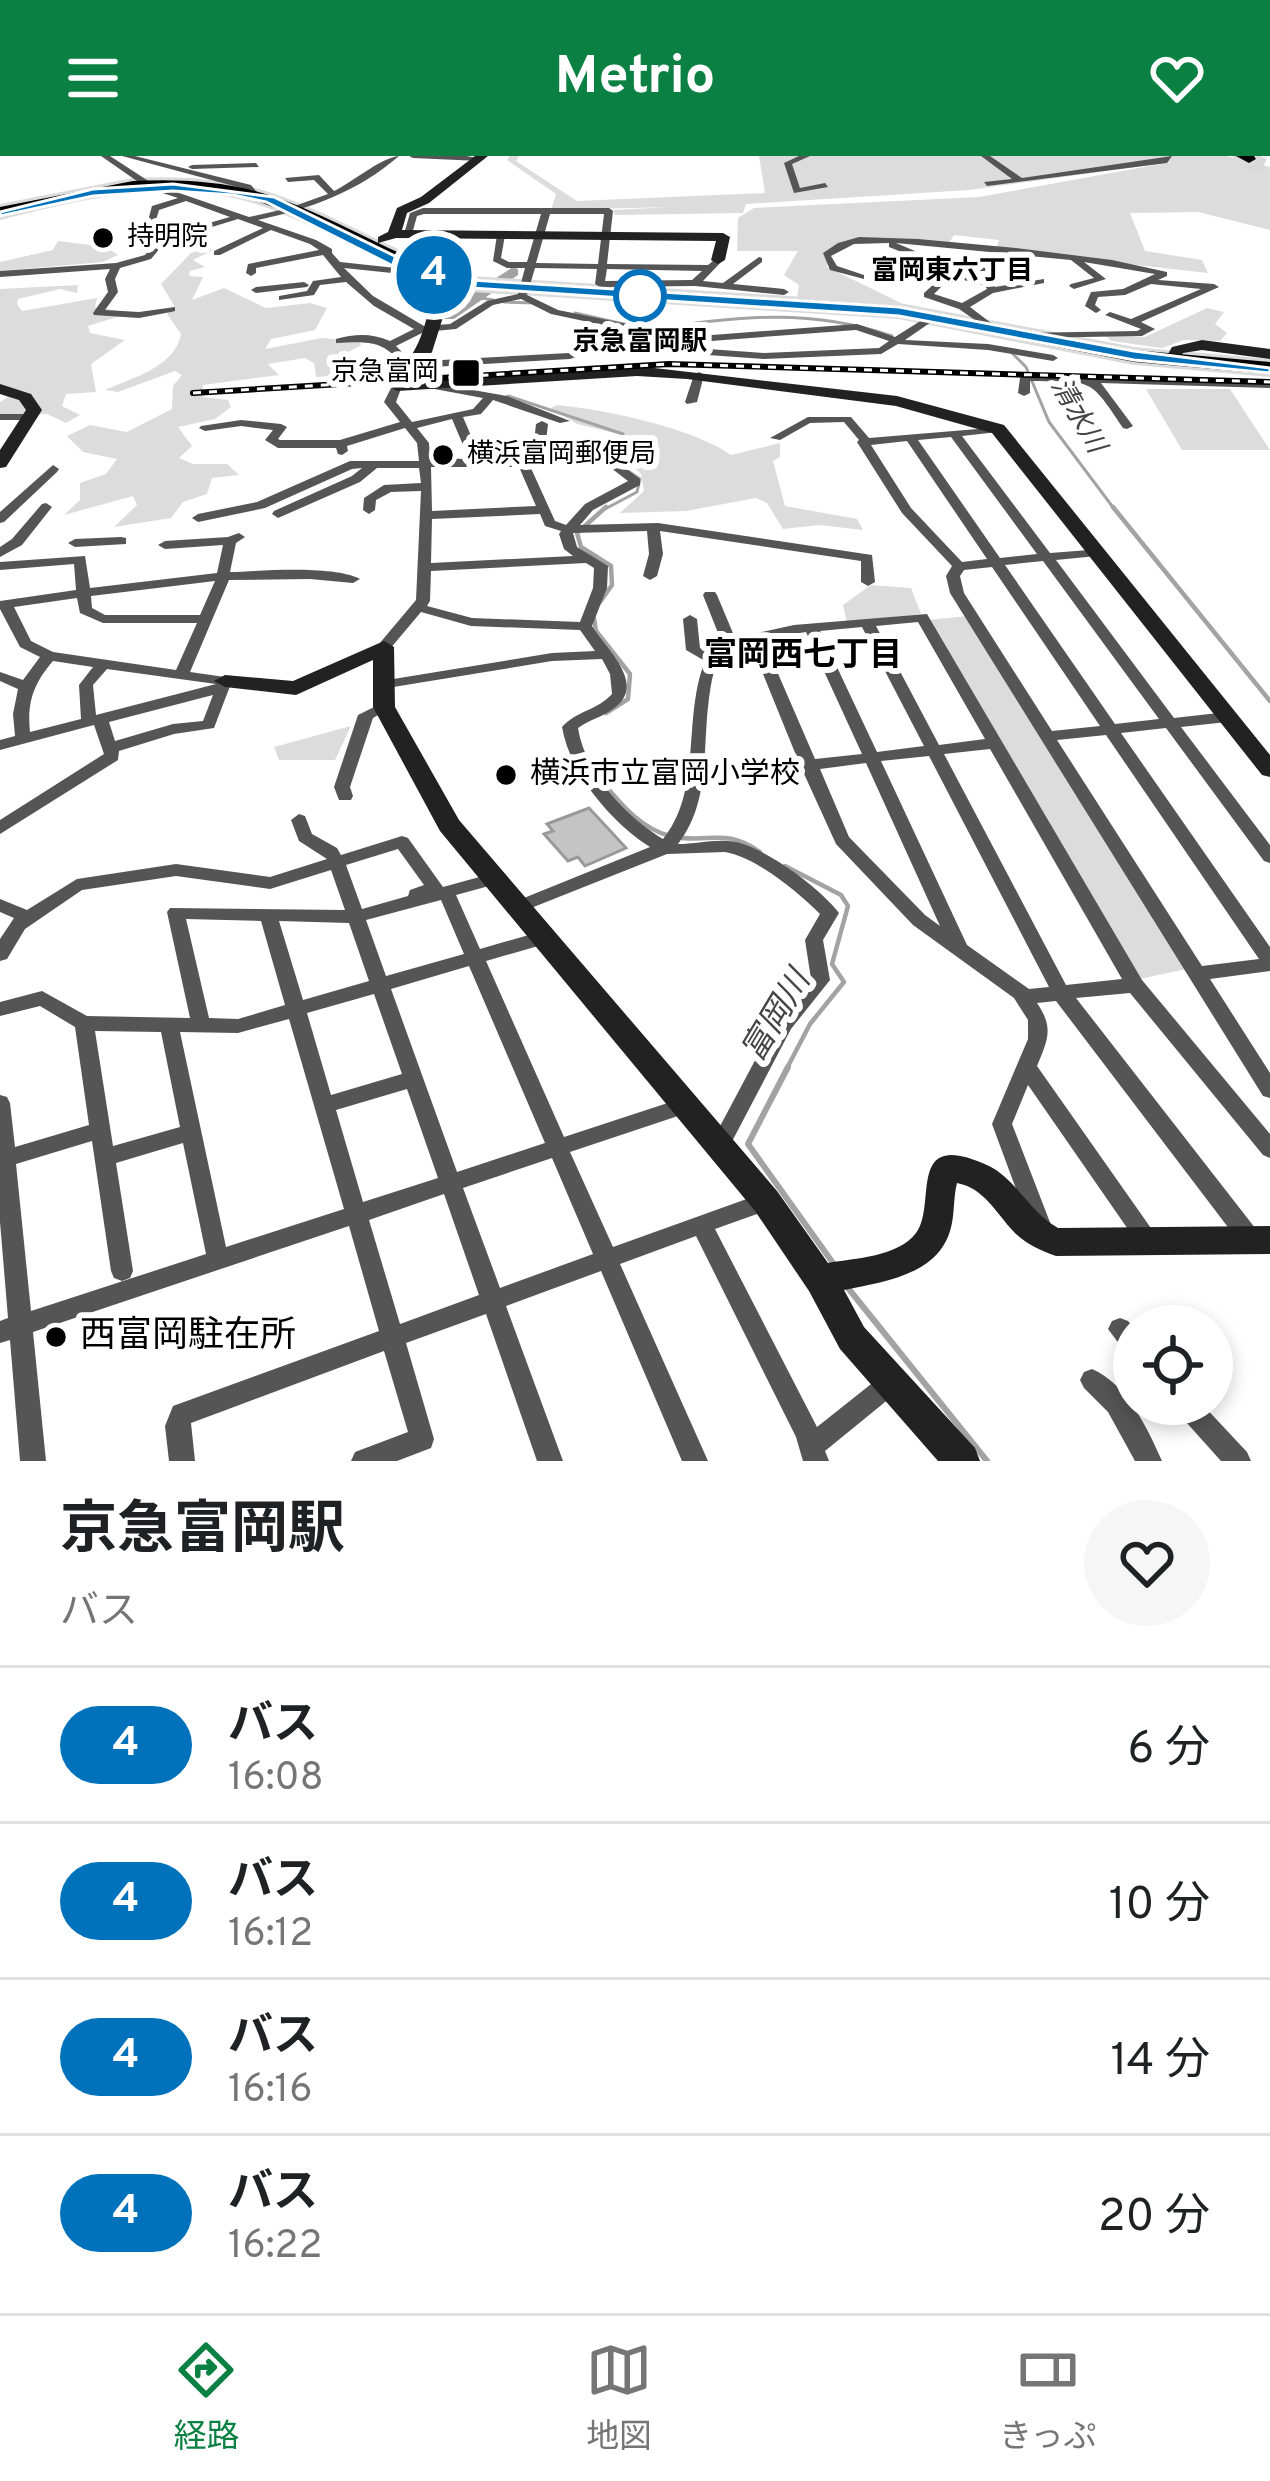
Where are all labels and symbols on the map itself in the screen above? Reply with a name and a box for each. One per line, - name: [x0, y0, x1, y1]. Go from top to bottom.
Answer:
- place label: 持明院: [127, 221, 208, 255]
- marker: 持明院: [90, 225, 116, 251]
- line badge: 4: [395, 236, 473, 314]
- district label: 富岡東六丁目: [871, 255, 1033, 289]
- marker: 京急富岡駅: [615, 271, 665, 321]
- place label: 京急富岡駅: [573, 326, 708, 360]
- place label: 京急富岡: [331, 356, 439, 390]
- marker: 京急富岡: [450, 357, 482, 389]
- water label: 清水川: [1042, 372, 1113, 462]
- place label: 横浜富岡郵便局: [467, 438, 656, 472]
- marker: 横浜富岡郵便局: [430, 442, 456, 468]
- district label: 富岡西七丁目: [704, 636, 902, 678]
- place label: 横浜市立富岡小学校: [530, 757, 800, 794]
- marker: 横浜市立富岡小学校: [493, 762, 519, 788]
- water label: 富岡川: [735, 961, 823, 1070]
- place label: 西富岡駐在所: [80, 1314, 296, 1360]
- marker: 西富岡駐在所: [43, 1324, 69, 1350]

